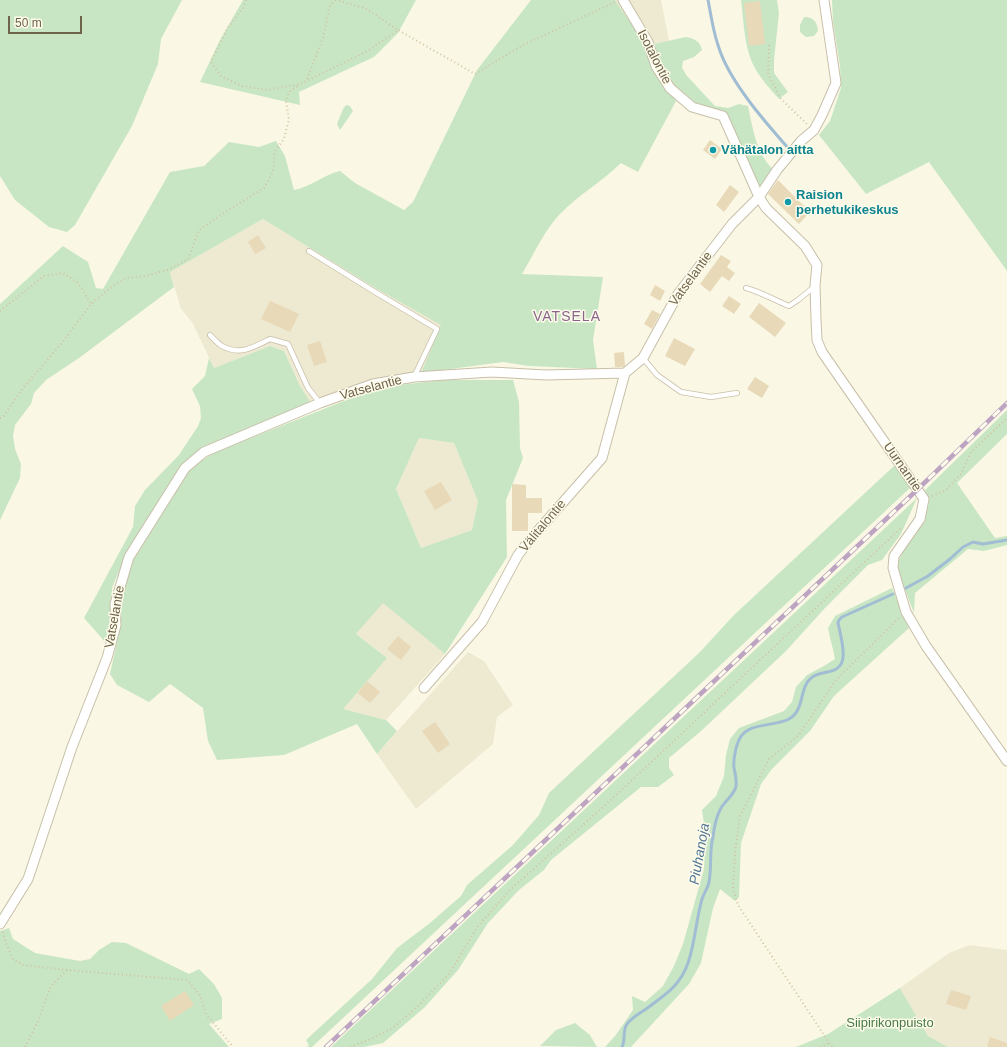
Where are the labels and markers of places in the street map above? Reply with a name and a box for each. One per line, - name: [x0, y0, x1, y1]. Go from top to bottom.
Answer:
- place label: Vähätalon aitta: [721, 142, 813, 158]
- marker: Vähätalon aitta: [708, 145, 718, 155]
- place label: Raision perhetukikeskus: [796, 187, 899, 218]
- marker: Raision perhetukikeskus: [783, 197, 793, 207]

